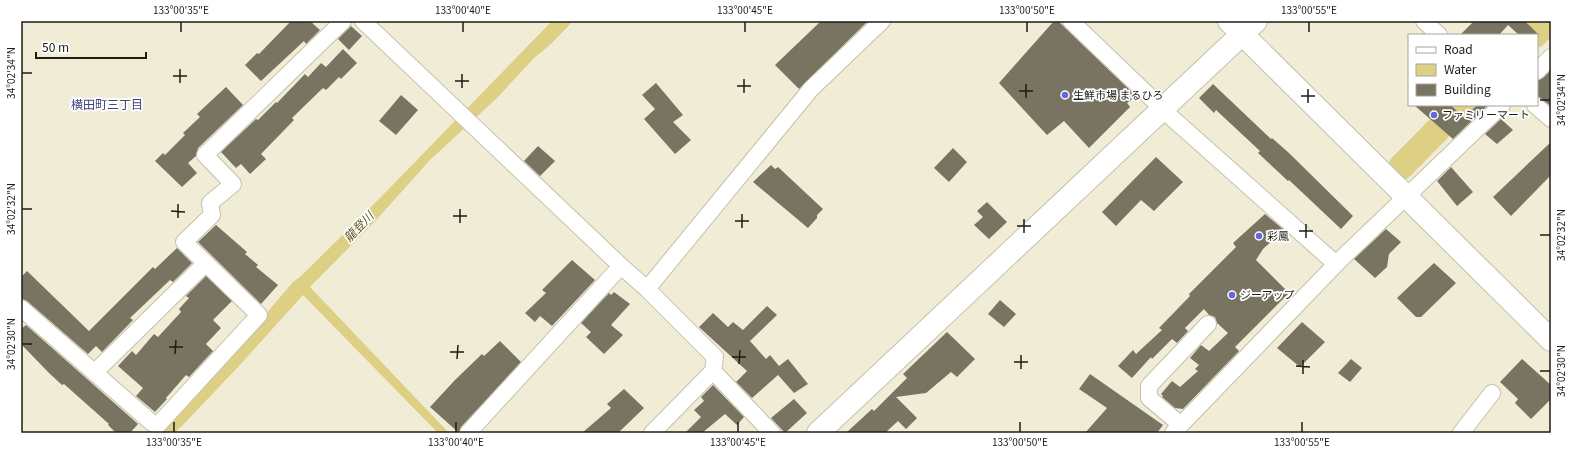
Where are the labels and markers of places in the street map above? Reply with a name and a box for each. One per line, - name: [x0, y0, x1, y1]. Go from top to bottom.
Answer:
- place label: 生鮮市場 まるひろ: [1073, 86, 1163, 102]
- marker: 生鮮市場 まるひろ: [1060, 90, 1070, 100]
- place label: ファミリーマート: [1442, 106, 1530, 122]
- marker: ファミリーマート: [1429, 110, 1439, 120]
- place label: 彩鳳: [1267, 227, 1289, 243]
- marker: 彩鳳: [1254, 231, 1264, 241]
- place label: ジーアップ: [1240, 286, 1295, 302]
- marker: ジーアップ: [1227, 290, 1237, 300]

